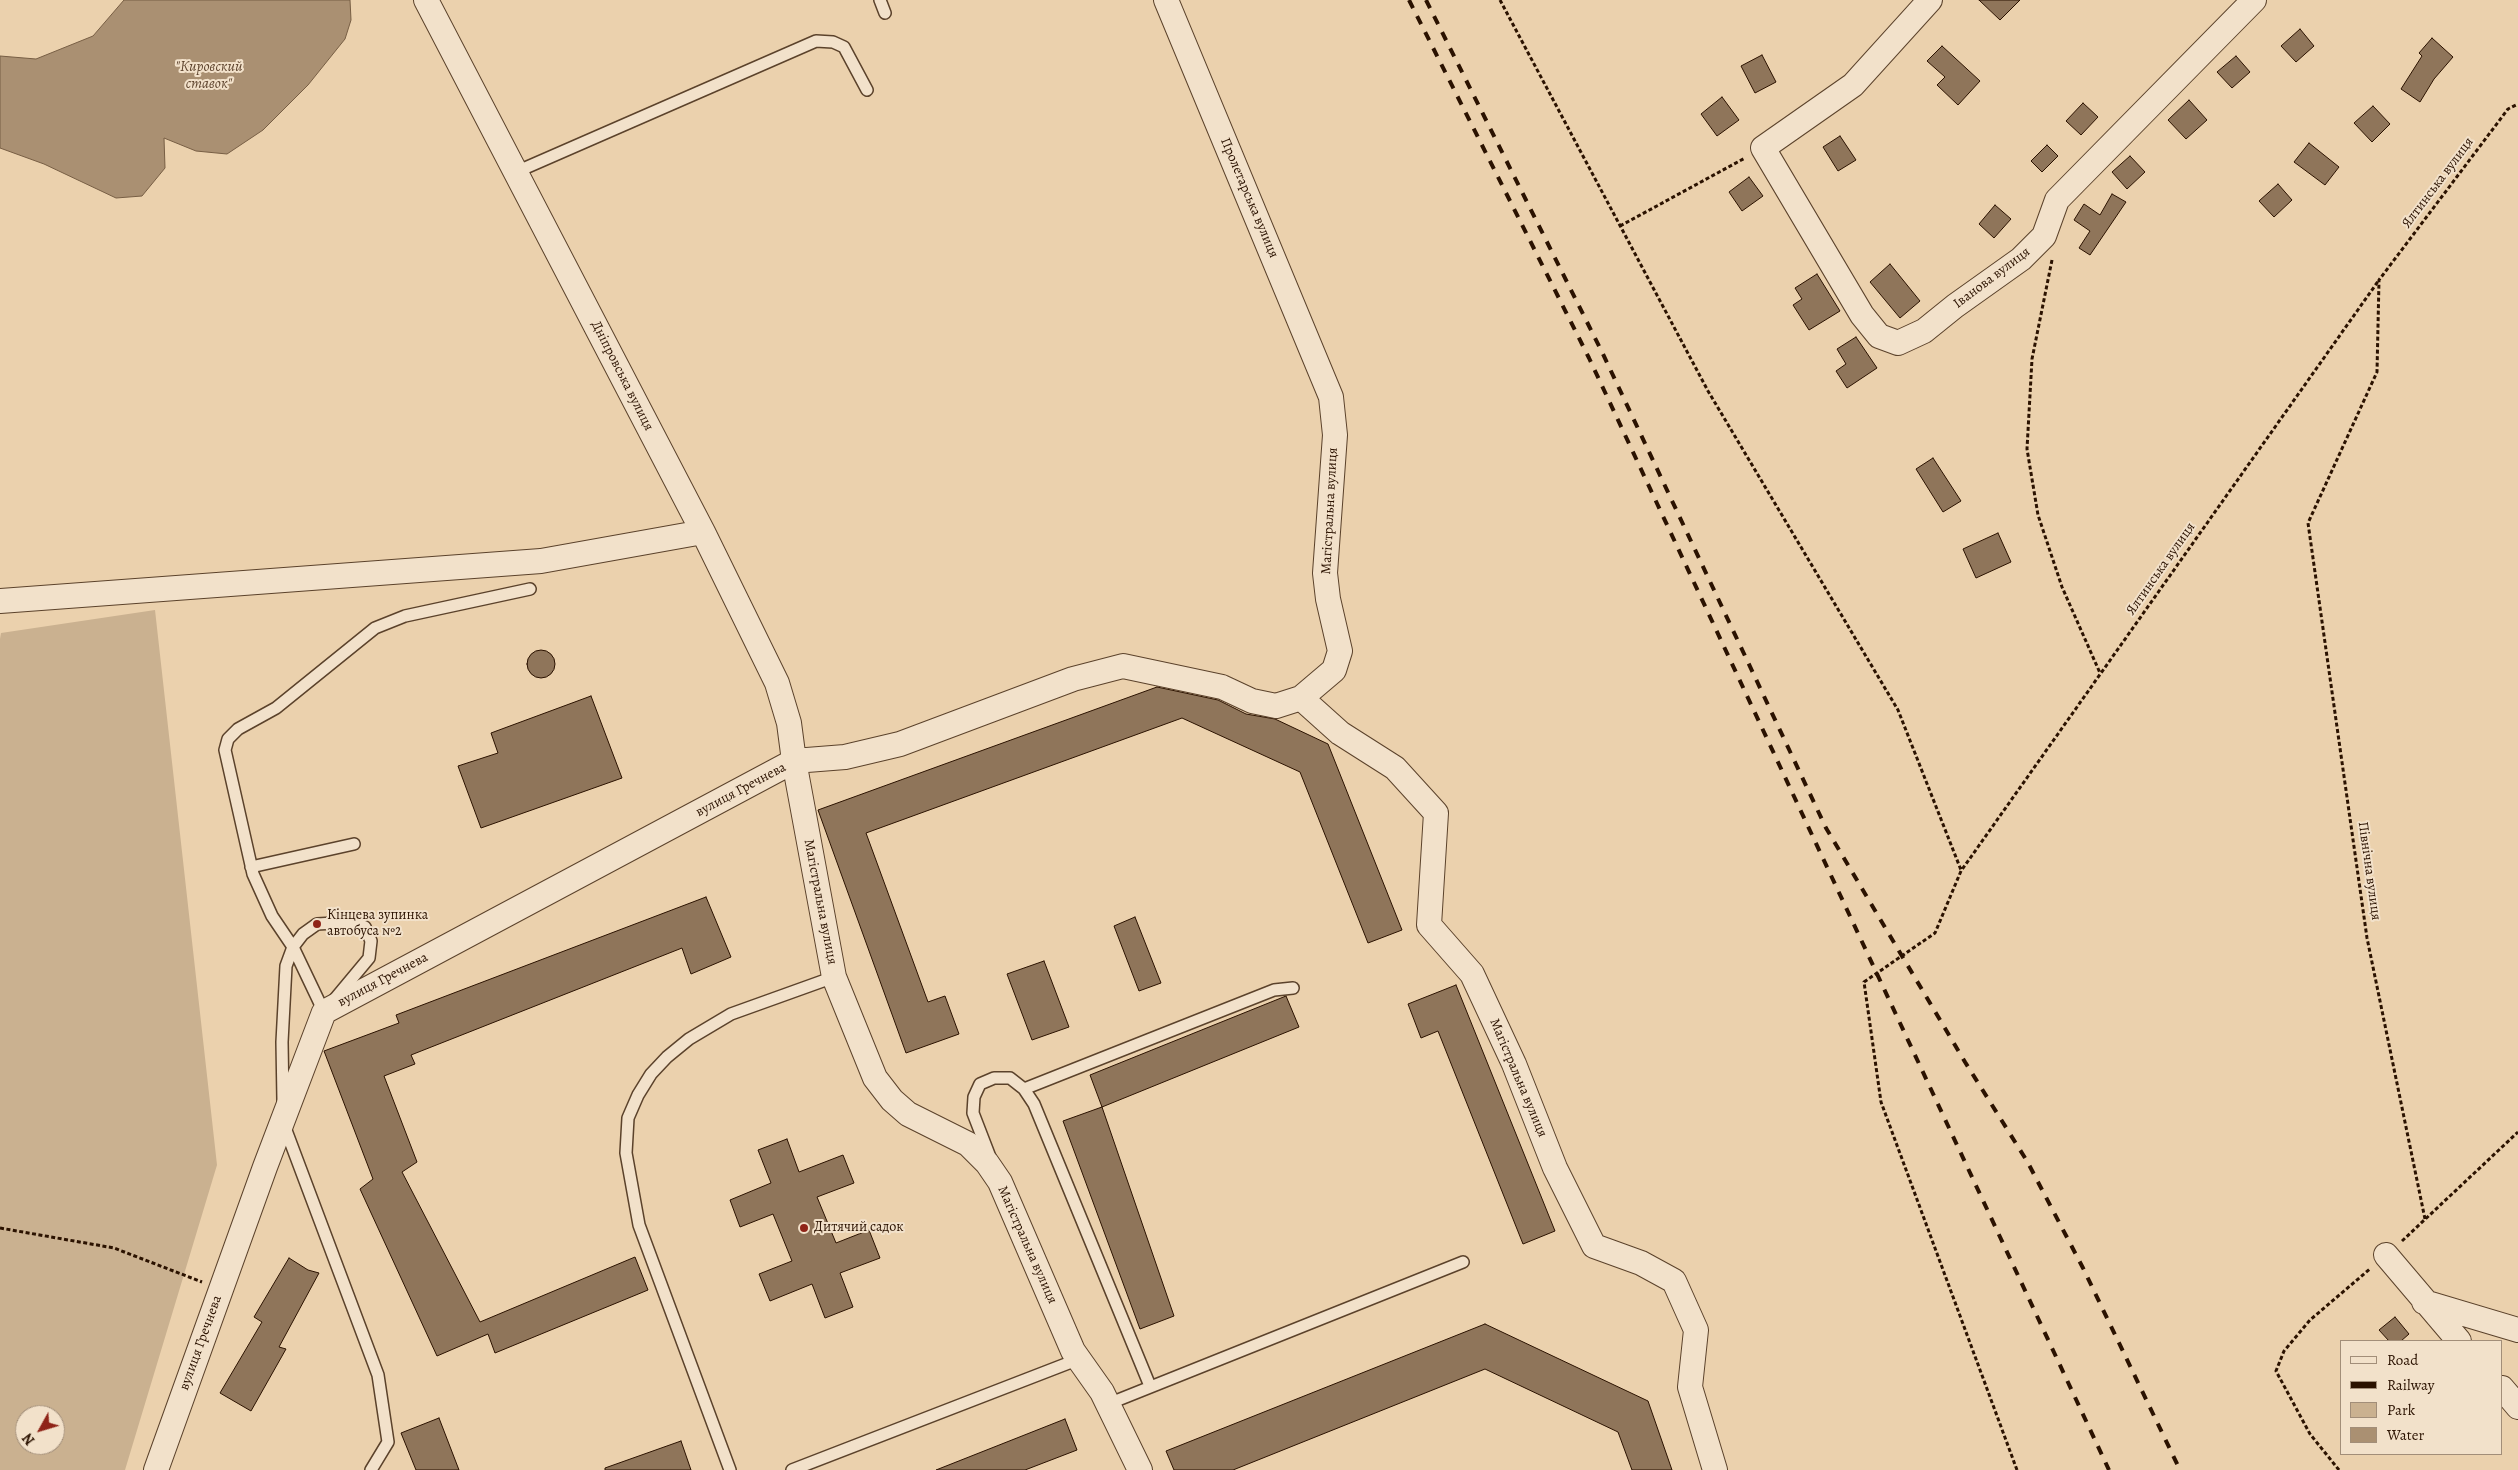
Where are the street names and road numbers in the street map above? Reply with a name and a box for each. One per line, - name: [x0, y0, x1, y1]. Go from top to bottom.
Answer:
- street label: Ялтинська вулиця: [2398, 134, 2478, 232]
- street label: Пролетарська вулиця: [1216, 135, 1282, 261]
- street label: Іванова вулиця: [1950, 244, 2034, 312]
- street label: Дніпровська вулиця: [587, 318, 657, 434]
- street label: Магістральна вулиця: [1318, 447, 1342, 575]
- street label: Ялтинська вулиця: [2123, 519, 2199, 619]
- street label: вулиця Гречнева: [693, 759, 789, 821]
- street label: Північна вулиця: [2354, 821, 2384, 921]
- street label: Магістральна вулиця: [800, 838, 840, 966]
- street label: вулиця Гречнева: [335, 949, 431, 1011]
- street label: Магістральна вулиця: [1485, 1016, 1551, 1140]
- street label: Магістральна вулиця: [993, 1183, 1061, 1307]
- street label: вулиця Гречнева: [176, 1293, 226, 1393]

